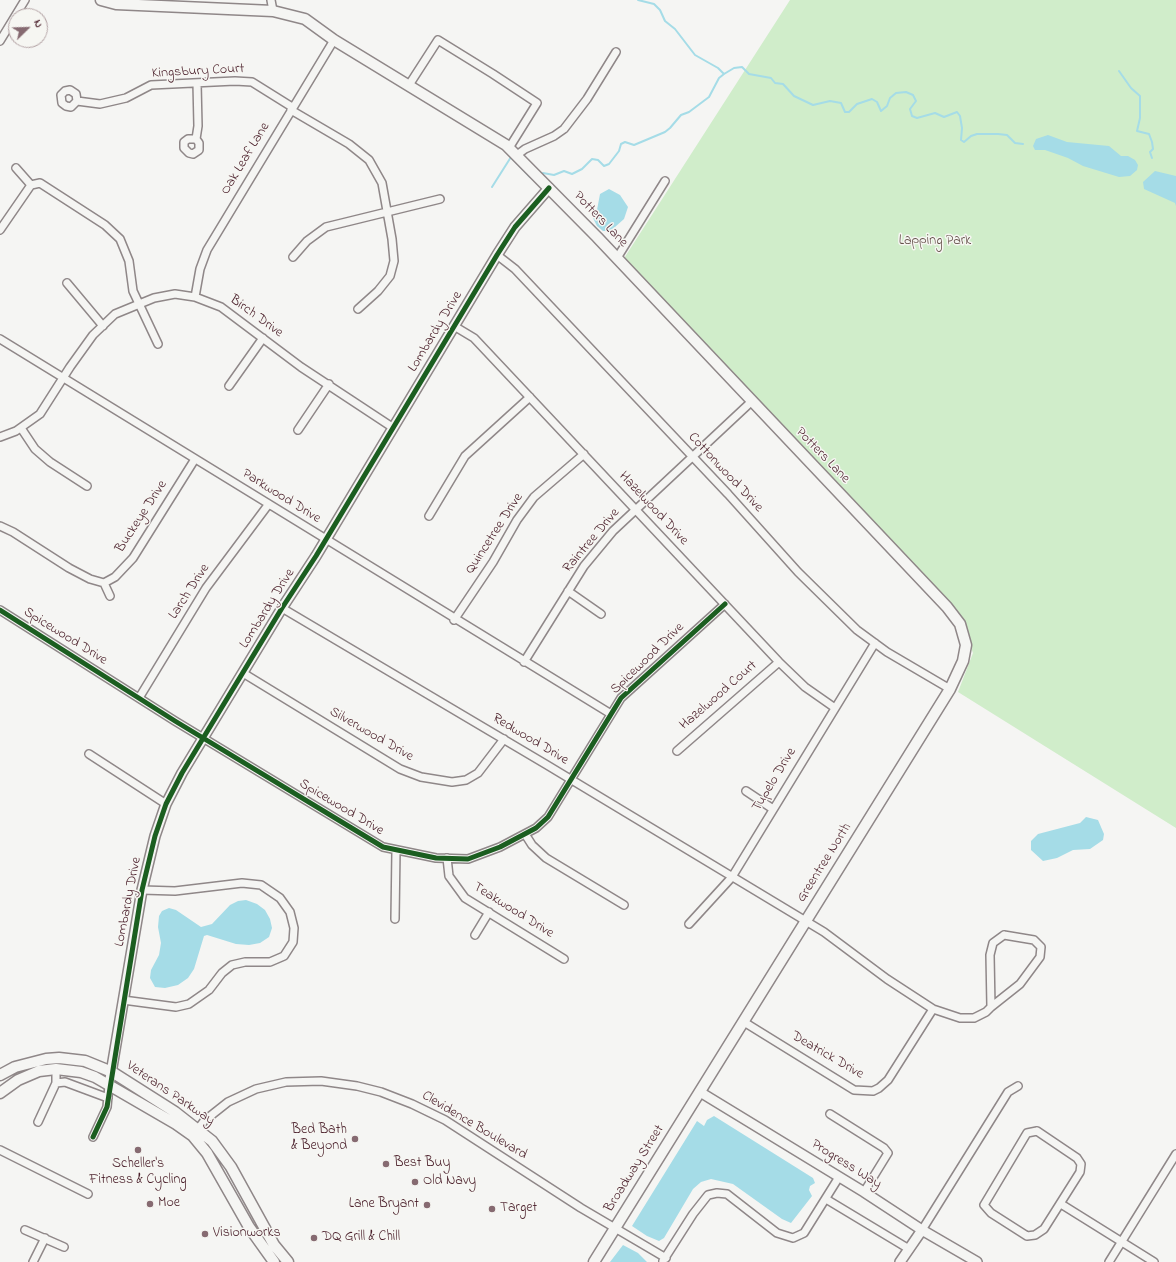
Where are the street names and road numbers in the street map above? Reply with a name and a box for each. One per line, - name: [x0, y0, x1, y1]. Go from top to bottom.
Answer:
- street label: Kingsbury Court: [151, 61, 245, 83]
- street label: Oak Leaf Lane: [218, 120, 274, 198]
- street label: Potters Lane: [569, 189, 631, 251]
- street label: Lombardy Drive: [405, 289, 467, 375]
- street label: Birch Drive: [226, 292, 286, 342]
- street label: Potters Lane: [791, 425, 853, 487]
- street label: Cottonwood Drive: [684, 430, 766, 516]
- street label: Parkwood Drive: [239, 466, 323, 528]
- street label: Hazelwood Drive: [615, 469, 691, 549]
- street label: Buckeye Drive: [112, 478, 172, 556]
- street label: Quincetree Drive: [463, 490, 527, 578]
- street label: Raintree Drive: [560, 505, 624, 577]
- street label: Larch Drive: [166, 561, 214, 623]
- street label: Lombardy Drive: [237, 566, 299, 652]
- street label: Spicewood Drive: [20, 604, 110, 670]
- street label: Spicewood Drive: [608, 620, 688, 698]
- street label: Hazelwood Court: [677, 658, 761, 734]
- street label: Silverwood Drive: [326, 704, 416, 766]
- street label: Redwood Drive: [489, 711, 571, 769]
- street label: Tupelo Drive: [749, 745, 801, 815]
- street label: Spicewood Drive: [296, 776, 386, 840]
- street label: Greentree North: [794, 820, 856, 906]
- street label: Lombardy Drive: [112, 856, 146, 948]
- street label: Teakwood Drive: [469, 879, 557, 943]
- street label: Deatrick Drive: [788, 1029, 866, 1083]
- street label: Veterans Parkway: [123, 1058, 217, 1130]
- street label: Clevidence Boulevard: [418, 1088, 530, 1164]
- street label: Broadway Street: [601, 1122, 669, 1216]
- street label: Progress Way: [808, 1137, 884, 1193]

